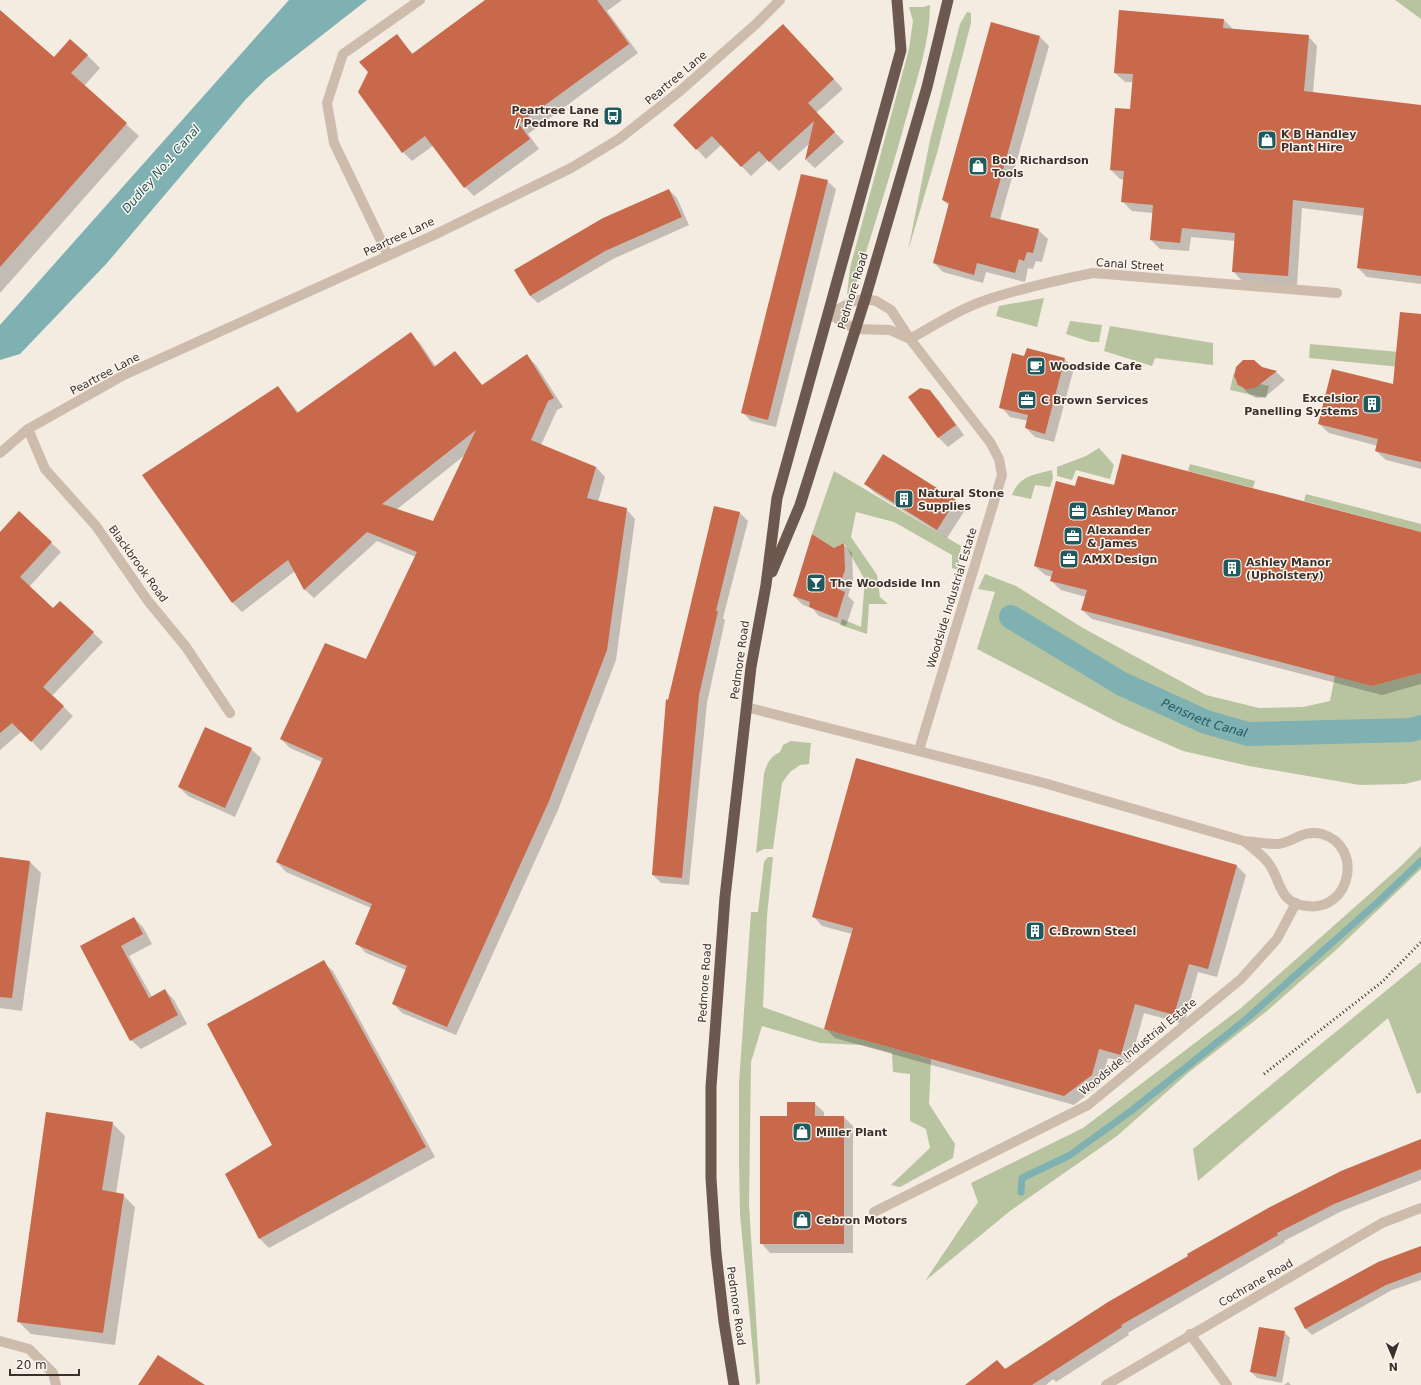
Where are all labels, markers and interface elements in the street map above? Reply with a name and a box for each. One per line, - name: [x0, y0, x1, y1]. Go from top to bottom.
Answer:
- street label: Peartree Lane: [643, 48, 710, 108]
- place label: Peartree Lane / Pedmore Rd: [511, 104, 599, 130]
- bus stop icon: Peartree Lane / Pedmore Rd: [602, 105, 624, 127]
- water label: Dudley No.1 Canal: [119, 122, 203, 216]
- place label: K B Handley Plant Hire: [1281, 128, 1356, 154]
- shop icon: K B Handley Plant Hire: [1256, 129, 1278, 151]
- place label: Bob Richardson Tools: [992, 154, 1089, 180]
- shop icon: Bob Richardson Tools: [967, 155, 989, 177]
- street label: Peartree Lane: [362, 215, 437, 259]
- street label: Pedmore Road: [835, 251, 871, 331]
- street label: Canal Street: [1096, 256, 1165, 274]
- street label: Peartree Lane: [68, 350, 142, 398]
- cafe icon: Woodside Cafe: [1025, 355, 1047, 377]
- place label: Woodside Cafe: [1050, 360, 1142, 373]
- office icon: C Brown Services: [1016, 389, 1038, 411]
- place label: Excelsior Panelling Systems: [1244, 392, 1359, 418]
- building icon: Excelsior Panelling Systems: [1361, 393, 1383, 415]
- place label: C Brown Services: [1041, 394, 1149, 407]
- place label: Natural Stone Supplies: [918, 487, 1004, 513]
- building icon: Natural Stone Supplies: [893, 488, 915, 510]
- office icon: Ashley Manor: [1067, 500, 1089, 522]
- place label: Ashley Manor: [1092, 505, 1177, 518]
- street label: Blackbrook Road: [106, 523, 170, 605]
- place label: Alexander & James: [1087, 524, 1150, 550]
- office icon: Alexander & James: [1062, 525, 1084, 547]
- street label: Woodside Industrial Estate: [924, 526, 980, 670]
- office icon: AMX Design: [1058, 548, 1080, 570]
- place label: AMX Design: [1083, 553, 1157, 566]
- place label: Ashley Manor (Upholstery): [1246, 556, 1331, 582]
- building icon: Ashley Manor (Upholstery): [1221, 557, 1243, 579]
- bar icon: The Woodside Inn: [805, 572, 827, 594]
- place label: The Woodside Inn: [830, 577, 941, 590]
- street label: Pedmore Road: [728, 620, 752, 700]
- water label: Pensnett Canal: [1159, 696, 1249, 741]
- building icon: C.Brown Steel: [1024, 920, 1046, 942]
- place label: C.Brown Steel: [1049, 925, 1136, 938]
- street label: Pedmore Road: [696, 943, 714, 1023]
- street label: Woodside Industrial Estate: [1077, 996, 1199, 1098]
- shop icon: Miller Plant: [791, 1121, 813, 1143]
- place label: Miller Plant: [816, 1126, 887, 1139]
- shop icon: Cebron Motors: [791, 1209, 813, 1231]
- place label: Cebron Motors: [816, 1214, 908, 1227]
- street label: Cochrane Road: [1217, 1256, 1295, 1310]
- street label: Pedmore Road: [724, 1266, 748, 1346]
- north arrow: [1373, 1337, 1413, 1377]
- scale bar: [10, 1351, 79, 1377]
- text: 20 m: [16, 1358, 47, 1372]
- text: N: [1388, 1360, 1398, 1373]

